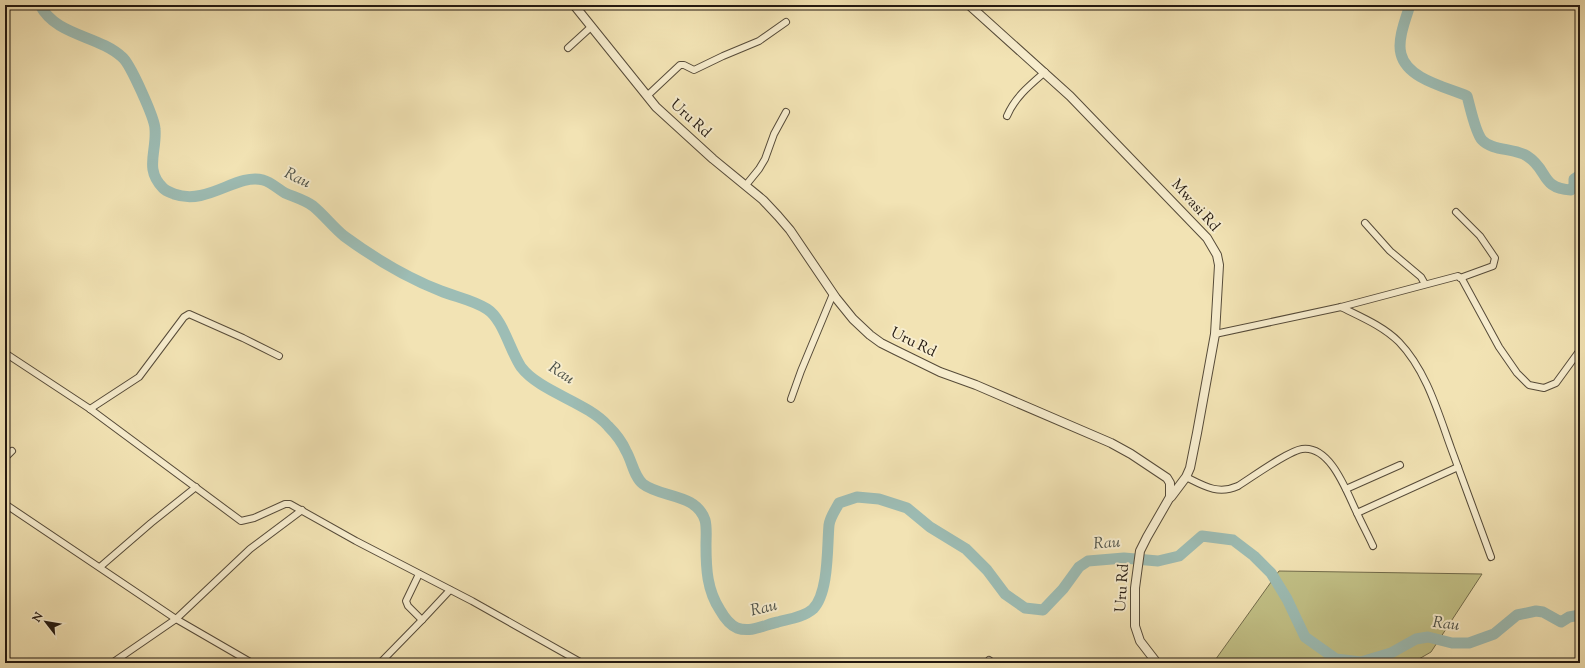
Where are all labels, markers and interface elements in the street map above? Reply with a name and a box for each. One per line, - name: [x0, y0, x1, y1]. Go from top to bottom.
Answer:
- street label: Uru Rd: [665, 95, 715, 143]
- water label: Rau: [280, 163, 315, 195]
- street label: Mwasi Rd: [1166, 175, 1225, 237]
- street label: Uru Rd: [887, 323, 940, 363]
- water label: Rau: [543, 357, 579, 391]
- water label: Rau: [1093, 532, 1122, 556]
- street label: Uru Rd: [1111, 563, 1135, 613]
- water label: Rau: [748, 595, 780, 623]
- north arrow: [26, 602, 66, 642]
- text: N: [29, 609, 48, 626]
- water label: Rau: [1431, 612, 1461, 638]

